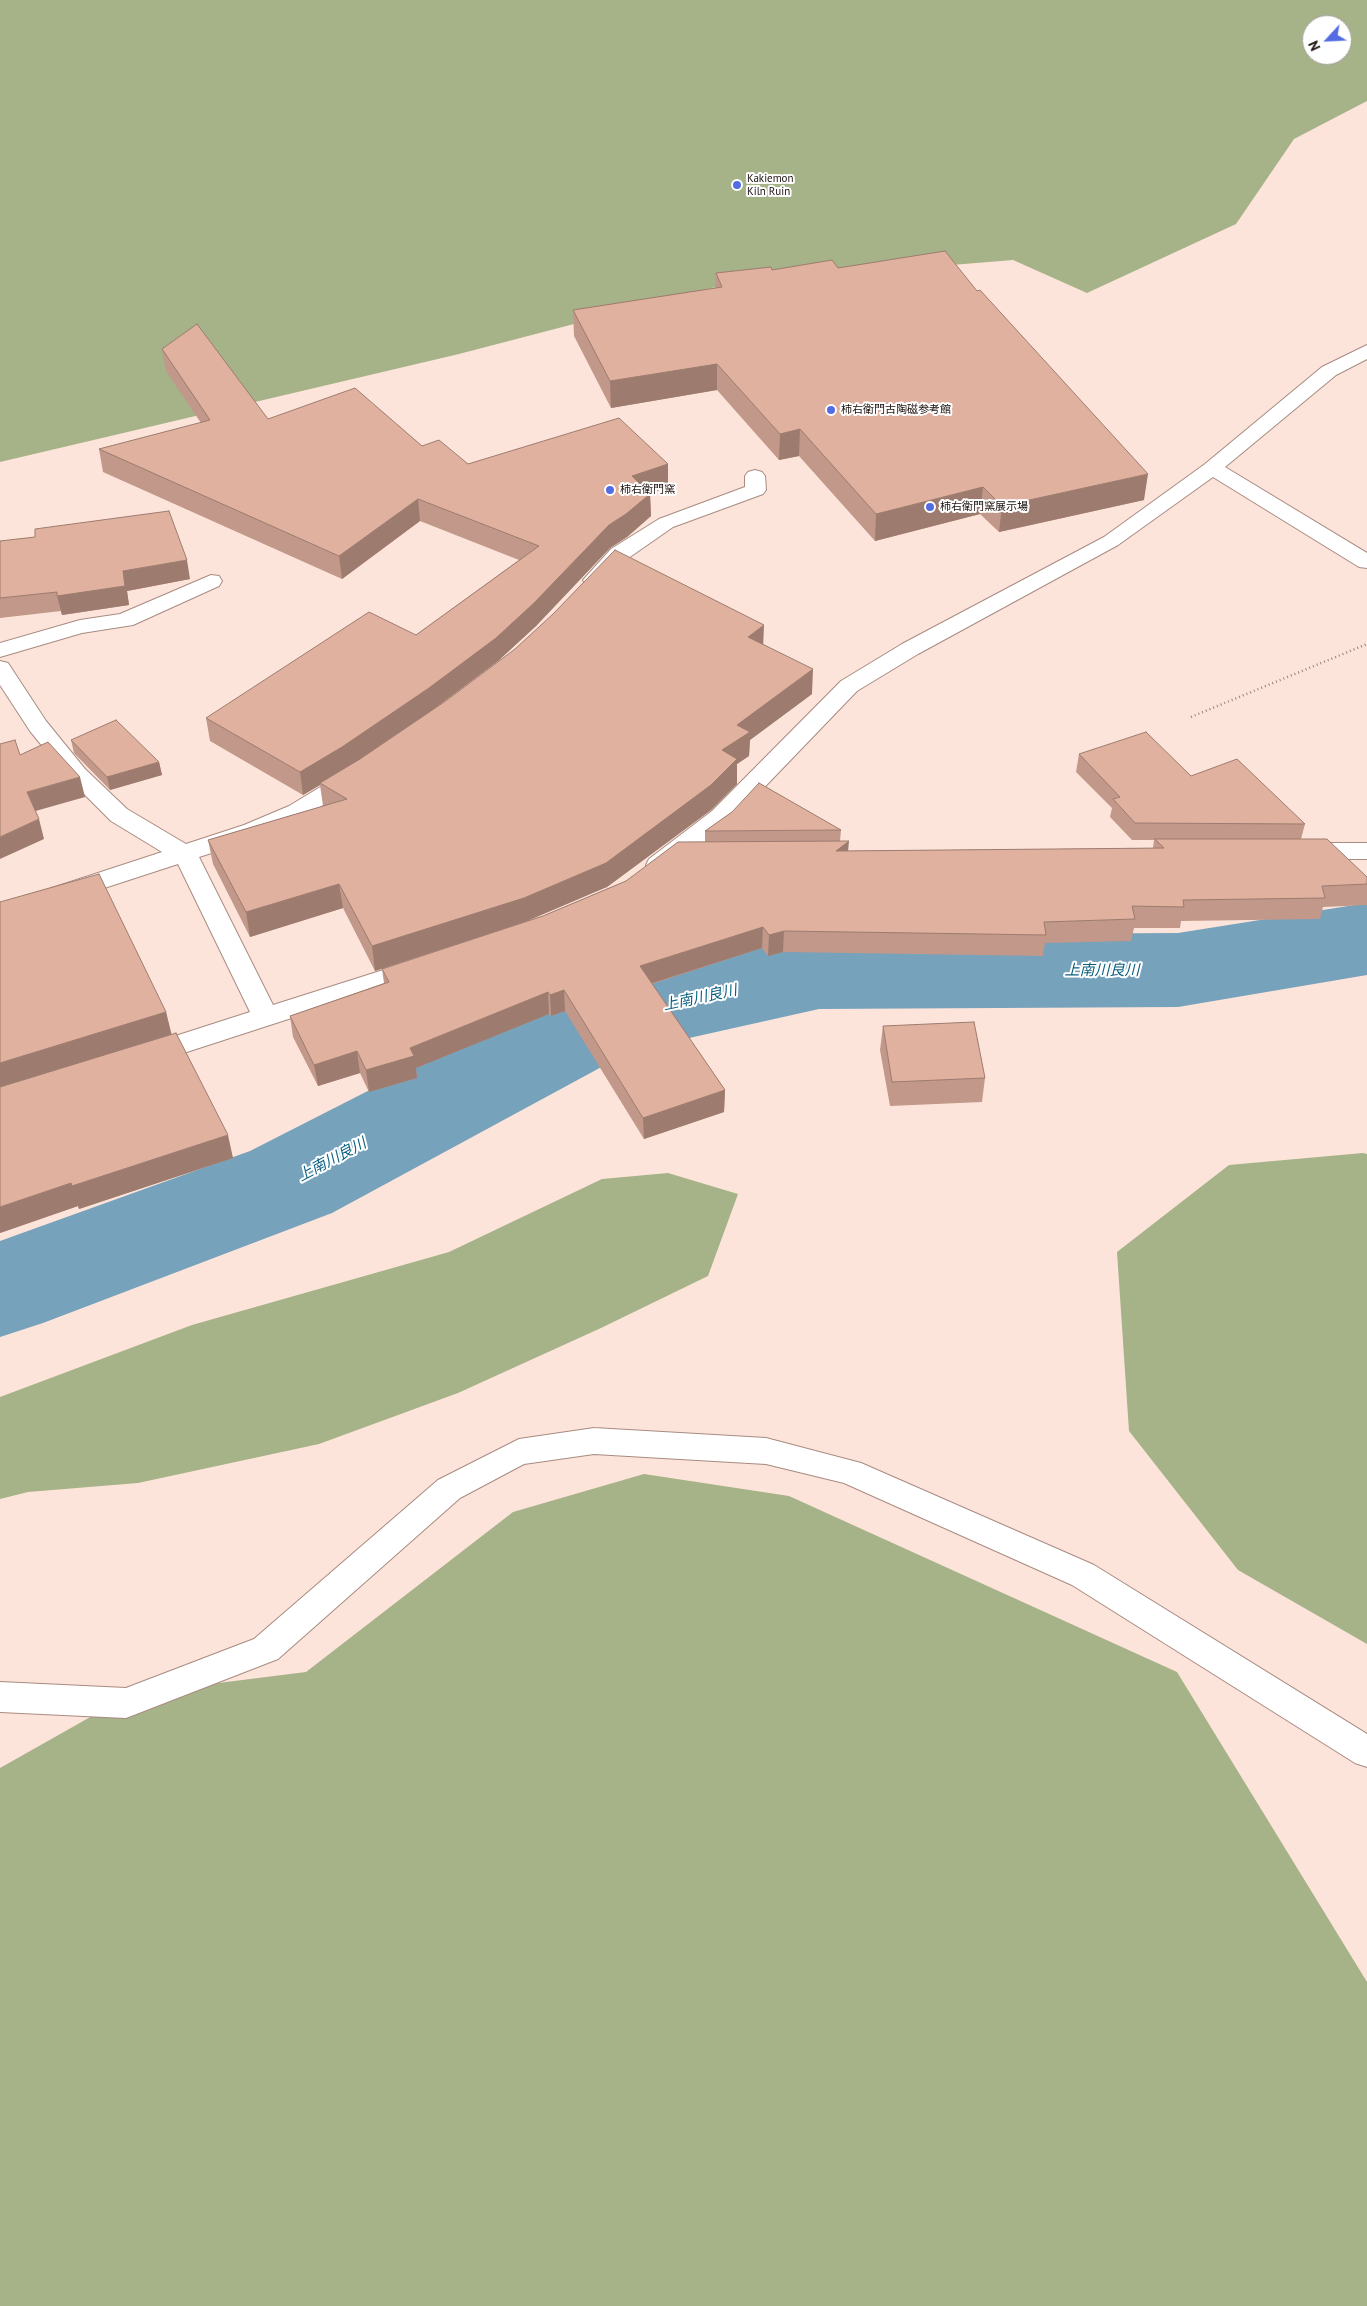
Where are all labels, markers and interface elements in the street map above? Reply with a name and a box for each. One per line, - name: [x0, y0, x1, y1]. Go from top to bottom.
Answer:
- north arrow: [1302, 15, 1352, 65]
- text: N: [1304, 38, 1324, 54]
- place label: Kakiemon Kiln Ruin: [747, 172, 794, 198]
- marker: Kakiemon Kiln Ruin: [731, 179, 743, 191]
- place label: 柿右衛門古陶磁参考館: [841, 403, 951, 417]
- marker: 柿右衛門古陶磁参考館: [825, 404, 837, 416]
- place label: 柿右衛門窯: [620, 483, 675, 497]
- marker: 柿右衛門窯: [604, 484, 616, 496]
- place label: 柿右衛門窯展示場: [940, 500, 1028, 514]
- marker: 柿右衛門窯展示場: [924, 501, 936, 513]
- water label: 上南川良川: [1065, 962, 1139, 980]
- water label: 上南川良川: [661, 981, 739, 1015]
- water label: 上南川良川: [295, 1134, 369, 1186]

